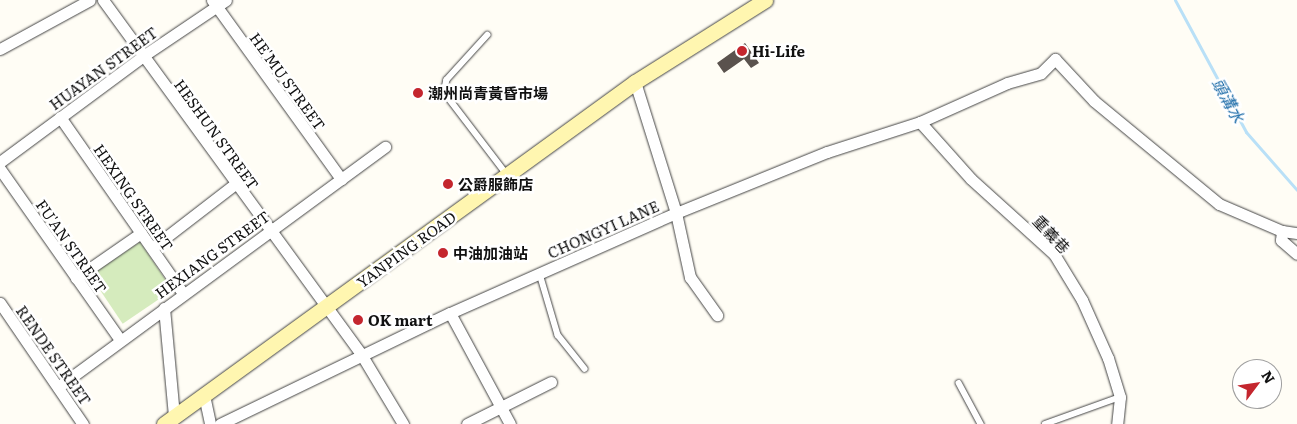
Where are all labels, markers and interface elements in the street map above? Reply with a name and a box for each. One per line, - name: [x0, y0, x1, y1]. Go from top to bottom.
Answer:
- street label: HUAYAN STREET: [46, 23, 160, 113]
- street label: HE'MU STREET: [247, 29, 329, 133]
- place label: Hi-Life: [752, 42, 805, 60]
- marker: Hi-Life: [736, 45, 748, 57]
- water label: 頭溝水: [1209, 74, 1249, 126]
- street label: HESHUN STREET: [171, 75, 263, 193]
- place label: 潮州尚青黃昏市場: [428, 84, 548, 102]
- marker: 潮州尚青黃昏市場: [412, 87, 424, 99]
- street label: HEXING STREET: [91, 140, 177, 254]
- place label: 公爵服飾店: [458, 175, 533, 193]
- marker: 公爵服飾店: [442, 178, 454, 190]
- street label: FU'AN STREET: [33, 196, 111, 296]
- street label: CHONGYI LANE: [545, 196, 661, 262]
- street label: HEXIANG STREET: [151, 206, 273, 302]
- street label: YANPING ROAD: [353, 207, 459, 291]
- street label: 重義巷: [1030, 211, 1074, 257]
- place label: 中油加油站: [453, 244, 528, 262]
- marker: 中油加油站: [437, 247, 449, 259]
- street label: RENDE STREET: [13, 302, 95, 408]
- place label: OK mart: [368, 311, 433, 329]
- marker: OK mart: [352, 314, 364, 326]
- north arrow: [1232, 359, 1282, 409]
- text: N: [1257, 367, 1281, 387]

